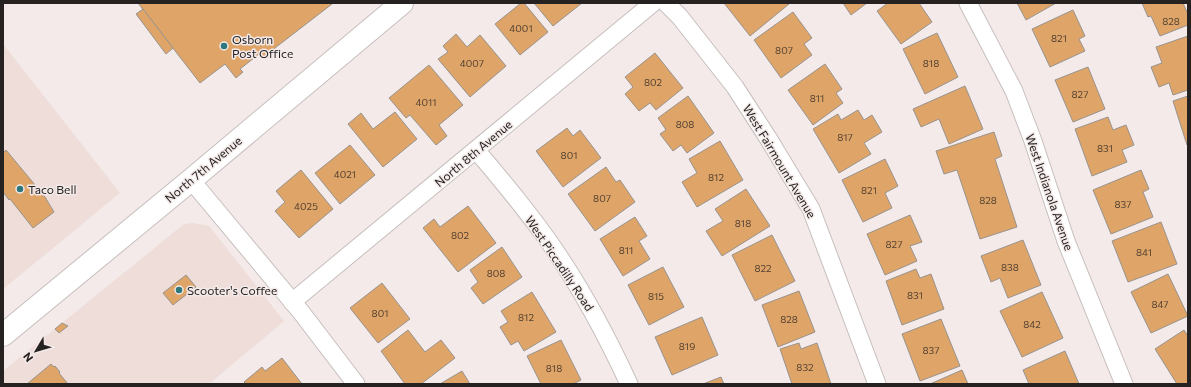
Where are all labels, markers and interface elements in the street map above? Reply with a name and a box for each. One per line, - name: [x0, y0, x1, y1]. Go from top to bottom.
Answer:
- house number: 828: [1162, 15, 1180, 27]
- house number: 4001: [509, 22, 533, 34]
- place label: Osborn Post Office: [232, 32, 293, 60]
- house number: 821: [1051, 32, 1067, 44]
- marker: Osborn Post Office: [219, 41, 229, 51]
- house number: 807: [775, 44, 793, 56]
- house number: 4007: [460, 57, 484, 69]
- house number: 818: [923, 57, 939, 69]
- house number: 802: [644, 76, 663, 88]
- house number: 827: [1072, 88, 1088, 100]
- house number: 811: [810, 92, 824, 104]
- house number: 4011: [415, 96, 437, 108]
- street label: West Fairmount Avenue: [741, 102, 819, 220]
- street label: North 8th Avenue: [432, 117, 514, 189]
- house number: 808: [676, 118, 694, 130]
- house number: 817: [837, 131, 853, 143]
- street label: West Indianola Avenue: [1023, 132, 1077, 252]
- street label: North 7th Avenue: [162, 133, 244, 205]
- house number: 831: [1097, 142, 1113, 154]
- house number: 801: [561, 149, 577, 161]
- house number: 4021: [334, 168, 356, 180]
- house number: 812: [708, 171, 724, 183]
- place label: Taco Bell: [28, 182, 77, 196]
- marker: Taco Bell: [15, 184, 25, 194]
- house number: 821: [861, 184, 877, 196]
- house number: 807: [593, 192, 611, 204]
- house number: 828: [979, 194, 997, 206]
- house number: 837: [1115, 198, 1132, 210]
- house number: 4025: [294, 200, 318, 212]
- street label: West Piccadilly Road: [523, 213, 597, 313]
- house number: 818: [735, 217, 751, 229]
- house number: 802: [451, 229, 470, 241]
- house number: 827: [886, 238, 902, 250]
- house number: 811: [619, 244, 633, 256]
- house number: 841: [1136, 246, 1152, 258]
- house number: 838: [1001, 261, 1019, 273]
- house number: 822: [754, 262, 772, 274]
- house number: 808: [487, 267, 505, 279]
- place label: Scooter's Coffee: [187, 283, 277, 297]
- marker: Scooter's Coffee: [174, 285, 184, 295]
- house number: 831: [907, 289, 923, 301]
- house number: 815: [648, 290, 664, 302]
- house number: 847: [1151, 298, 1169, 310]
- house number: 801: [372, 307, 388, 319]
- house number: 812: [518, 311, 534, 323]
- house number: 828: [780, 313, 798, 325]
- house number: 842: [1023, 318, 1041, 330]
- north arrow: [16, 331, 56, 371]
- house number: 819: [679, 340, 695, 352]
- house number: 837: [923, 344, 940, 356]
- text: N: [20, 350, 35, 365]
- house number: 832: [796, 361, 814, 373]
- house number: 818: [546, 362, 562, 374]

